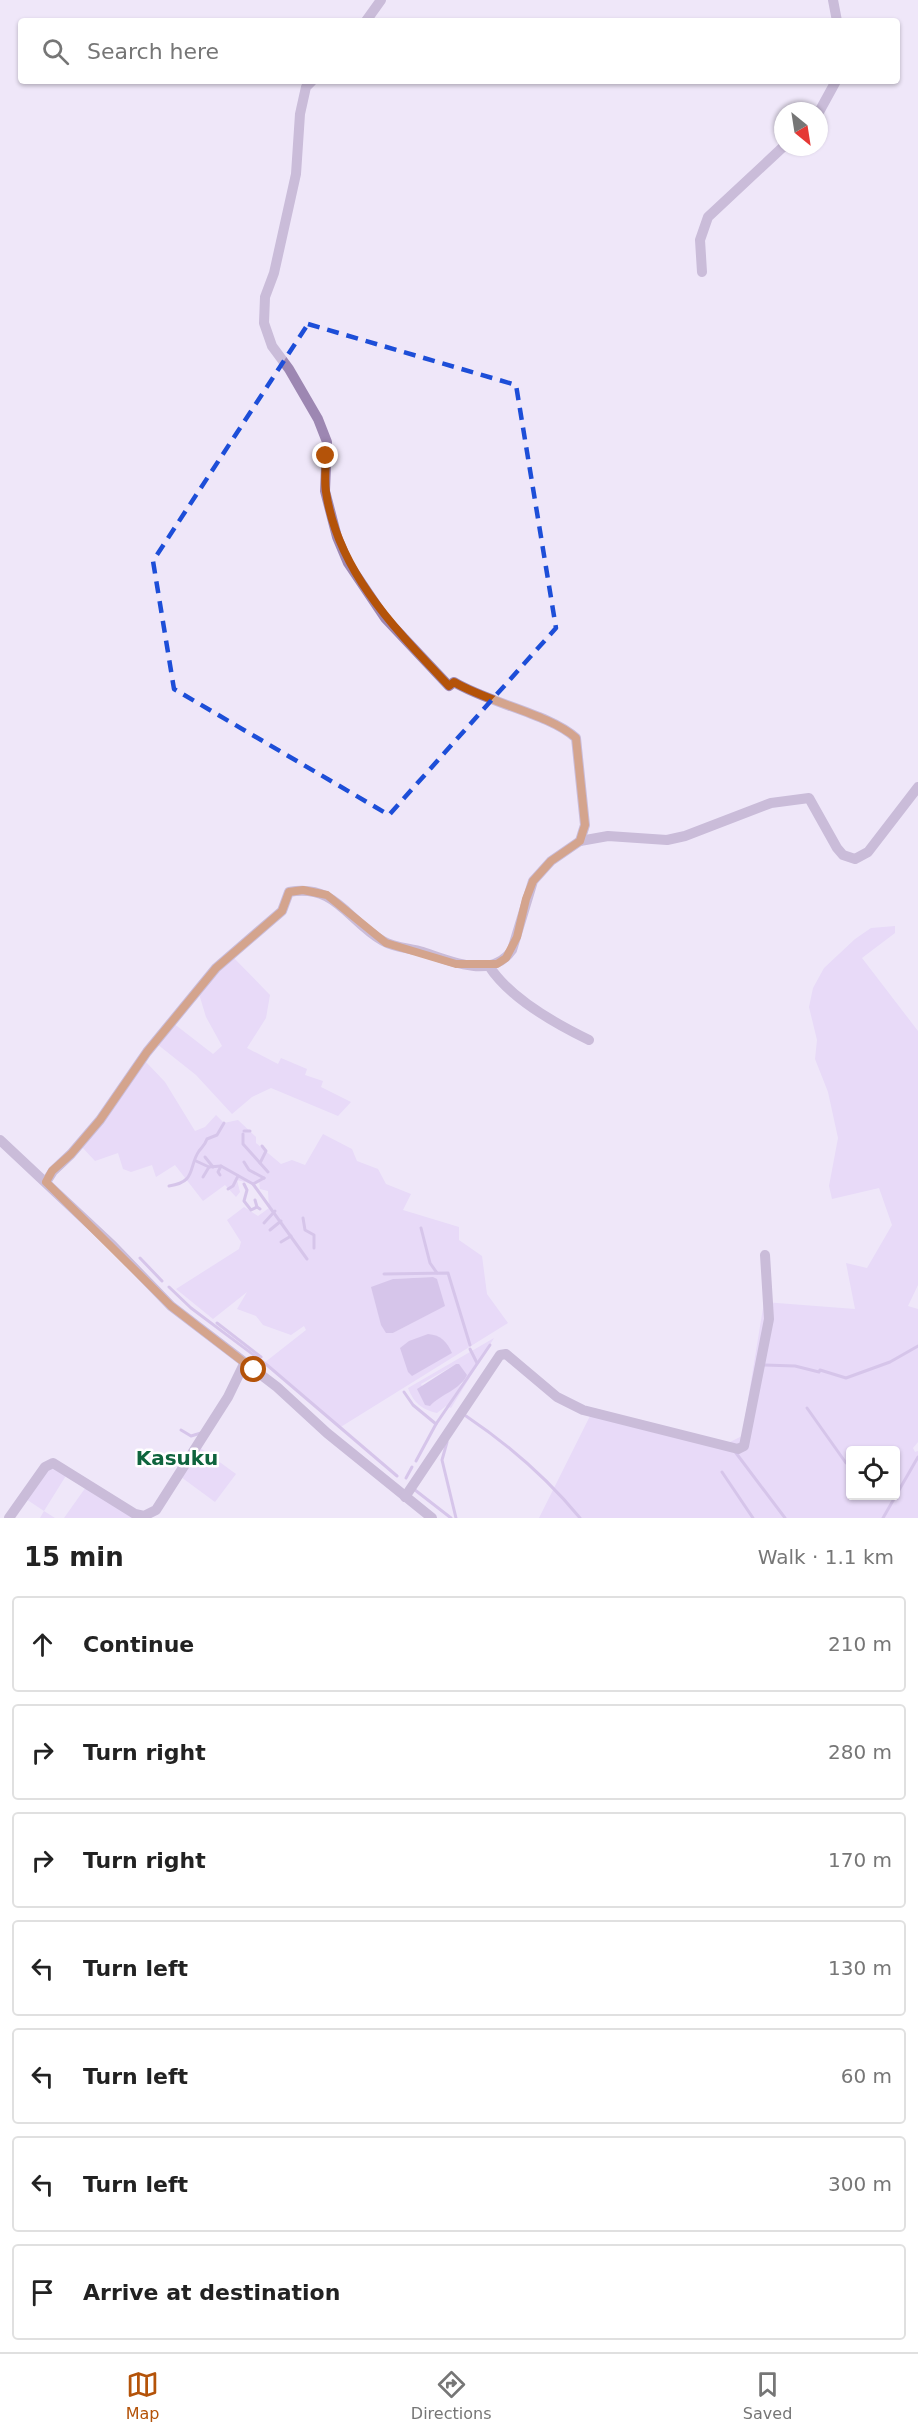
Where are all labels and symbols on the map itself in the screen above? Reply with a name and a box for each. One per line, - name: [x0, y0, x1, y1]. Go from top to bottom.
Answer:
- north arrow: [774, 102, 828, 156]
- route end: [312, 442, 338, 468]
- route start: [240, 1356, 266, 1382]
- district label: Kasuku: [136, 1446, 218, 1470]

